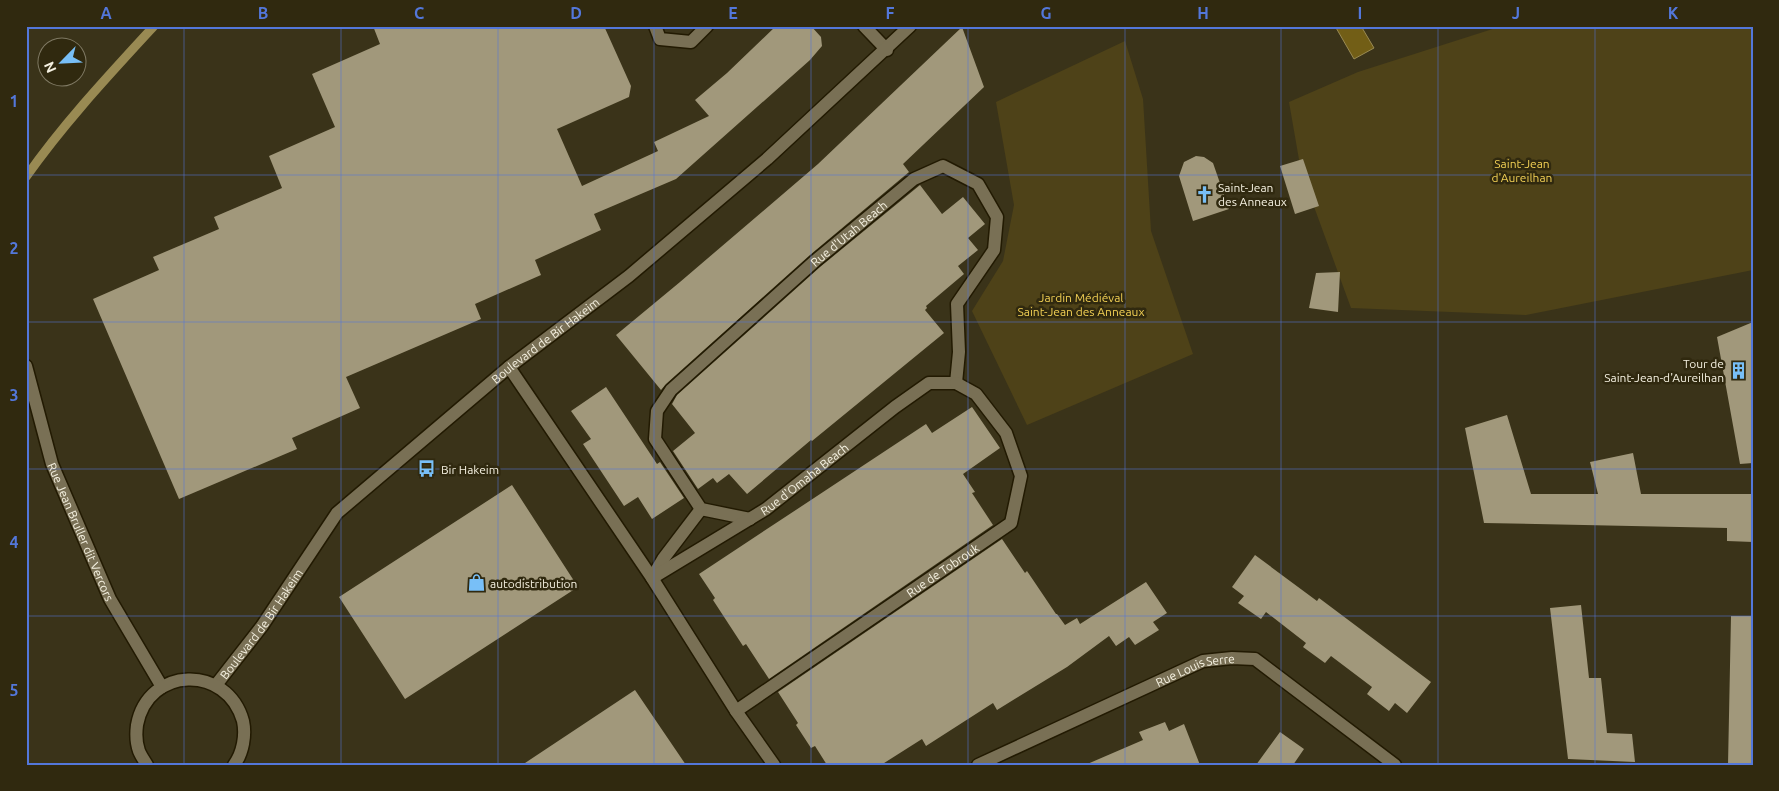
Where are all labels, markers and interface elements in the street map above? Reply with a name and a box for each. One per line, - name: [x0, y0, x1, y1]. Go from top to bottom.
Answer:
- text: A: [100, 4, 112, 22]
- text: B: [258, 4, 268, 22]
- text: C: [414, 4, 424, 22]
- text: D: [570, 4, 582, 22]
- text: E: [728, 4, 738, 22]
- text: F: [886, 4, 895, 22]
- text: G: [1040, 4, 1052, 22]
- text: H: [1197, 4, 1209, 22]
- text: I: [1358, 4, 1362, 22]
- text: J: [1512, 4, 1520, 22]
- text: K: [1668, 4, 1679, 22]
- north arrow: [38, 38, 88, 88]
- text: N: [41, 59, 60, 75]
- text: 1: [9, 92, 19, 110]
- park label: Saint-Jean d'Aureilhan: [1492, 157, 1552, 184]
- place label: Saint-Jean des Anneaux: [1218, 181, 1287, 208]
- church icon: Saint-Jean des Anneaux: [1194, 184, 1214, 204]
- street label: Rue d'Utah Beach: [808, 198, 889, 269]
- text: 2: [9, 239, 19, 257]
- park label: Jardin Médiéval Saint-Jean des Anneaux: [1017, 291, 1145, 318]
- street label: Boulevard de Bir Hakeim: [489, 295, 601, 386]
- place label: Tour de Saint-Jean-d'Aureilhan: [1604, 357, 1724, 384]
- building icon: Tour de Saint-Jean-d'Aureilhan: [1728, 360, 1748, 380]
- text: 3: [9, 386, 19, 404]
- street label: Rue d'Omaha Beach: [758, 440, 851, 517]
- bus stop icon: Bir Hakeim: [417, 459, 437, 479]
- street label: Rue Jean Bruller dit Vercors: [46, 460, 117, 603]
- place label: Bir Hakeim: [441, 463, 499, 476]
- text: 4: [9, 533, 19, 551]
- street label: Rue de Tobrouk: [904, 541, 981, 599]
- street label: Boulevard de Bir Hakeim: [217, 566, 305, 681]
- shop icon: autodistribution: [466, 573, 486, 593]
- place label: autodistribution: [490, 577, 577, 590]
- street label: Rue Louis Serre: [1154, 651, 1235, 689]
- text: 5: [9, 681, 19, 699]

